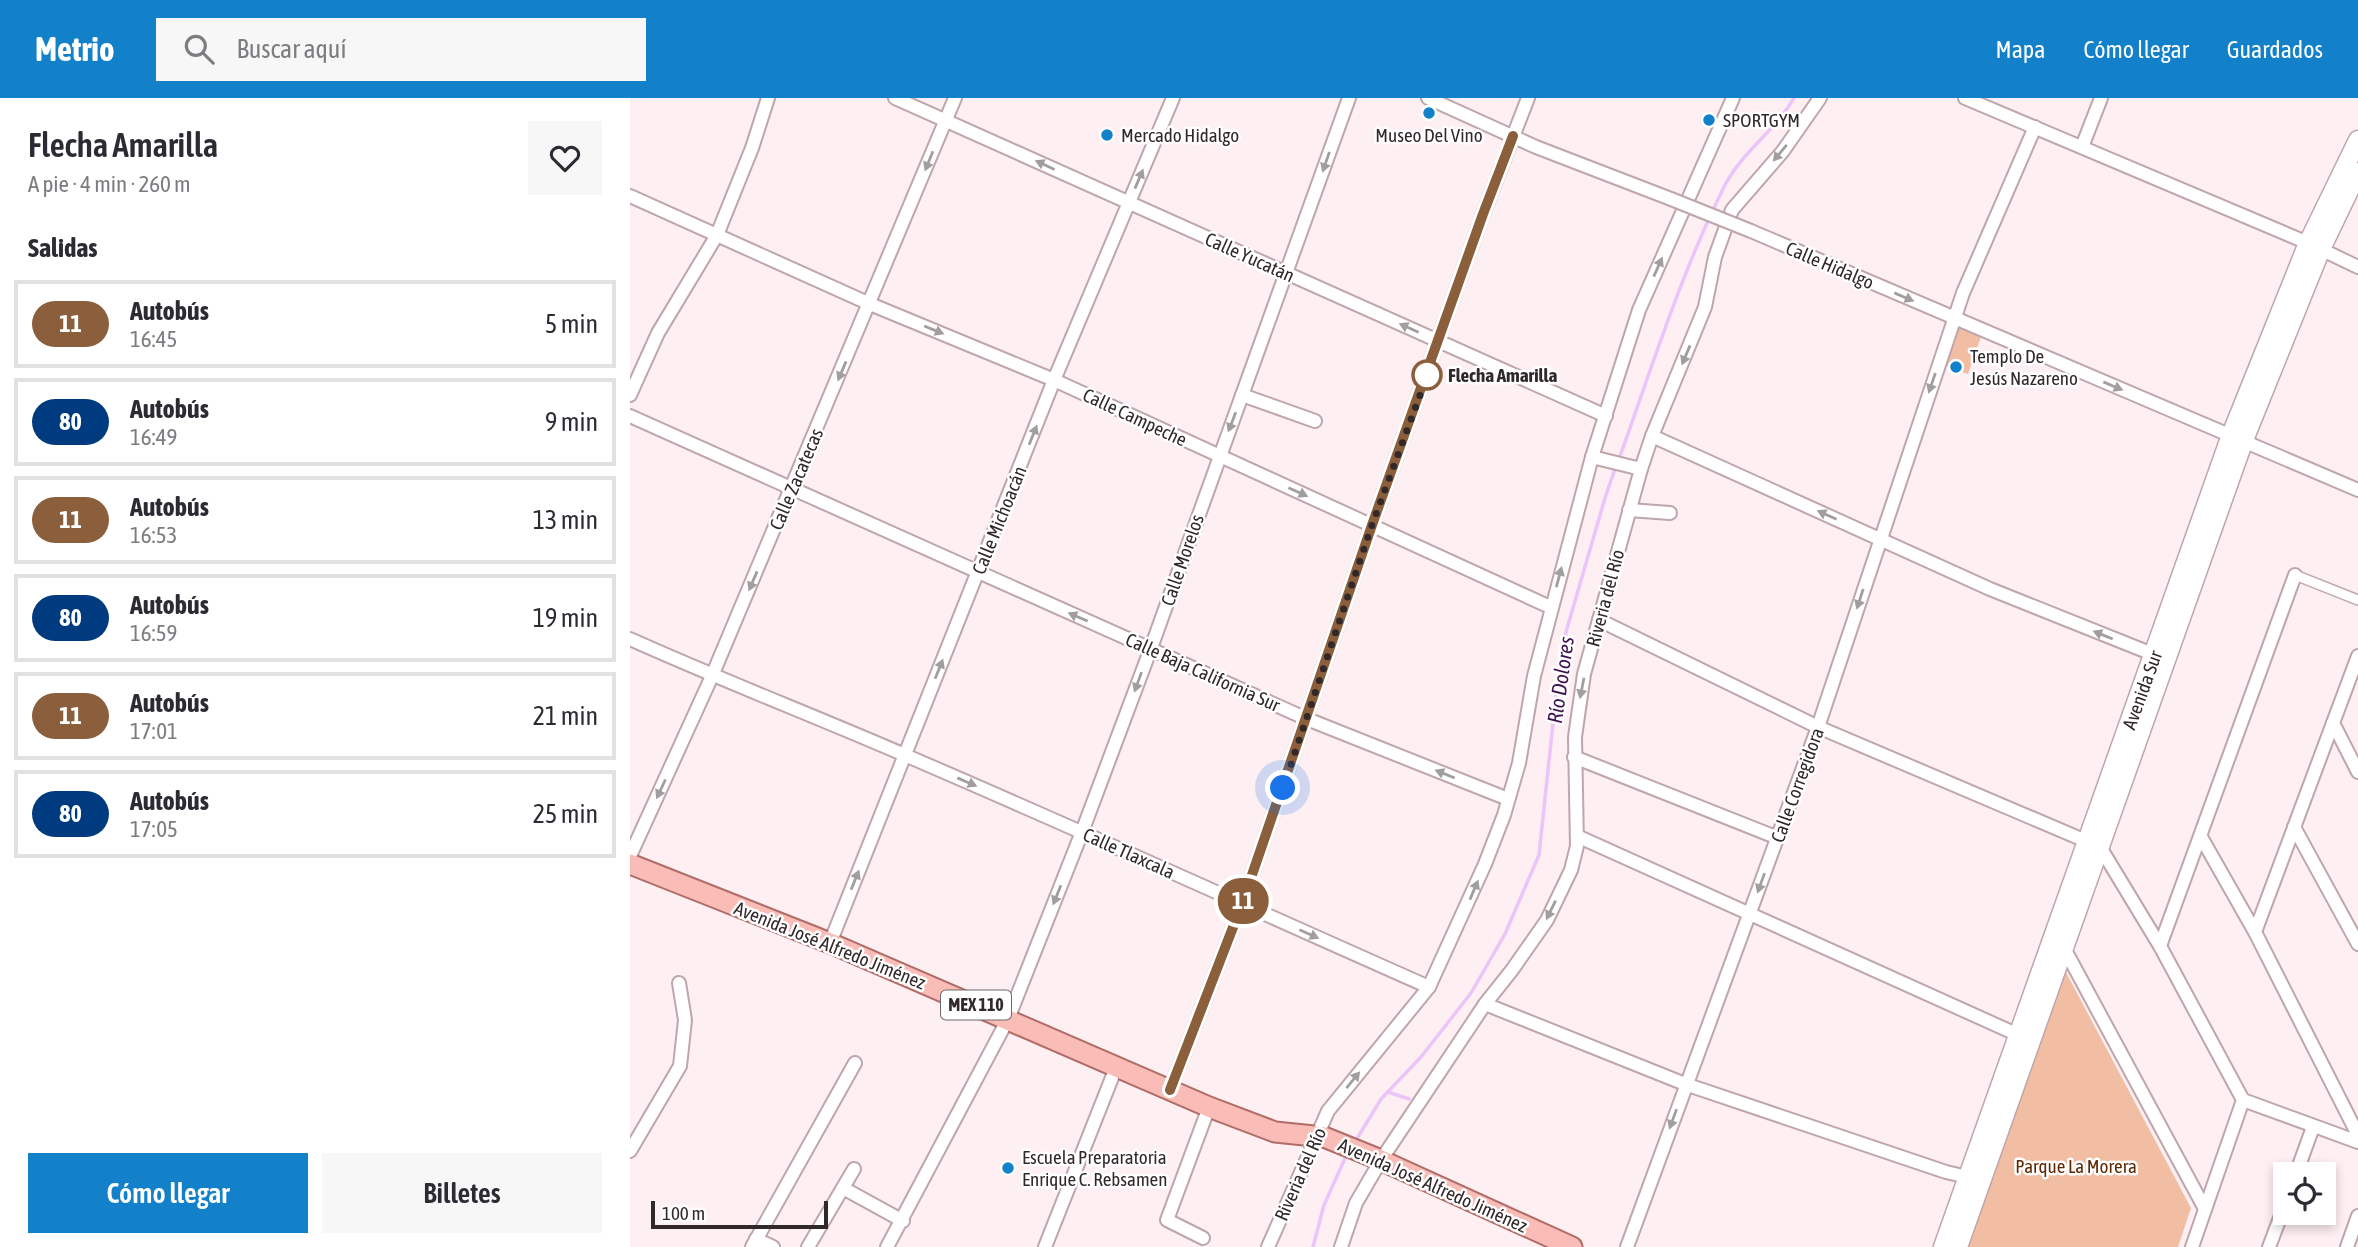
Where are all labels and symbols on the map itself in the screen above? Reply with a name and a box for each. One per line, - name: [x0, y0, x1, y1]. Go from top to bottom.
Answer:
- marker: Museo Del Vino: [1421, 105, 1437, 121]
- place label: SPORTGYM: [1723, 109, 1800, 131]
- marker: SPORTGYM: [1701, 112, 1717, 128]
- place label: Mercado Hidalgo: [1121, 124, 1239, 146]
- place label: Museo Del Vino: [1375, 124, 1483, 146]
- marker: Mercado Hidalgo: [1099, 127, 1115, 143]
- one-way arrow: [1772, 144, 1788, 162]
- one-way arrow: [923, 151, 934, 172]
- one-way arrow: [1320, 152, 1331, 173]
- one-way arrow: [1035, 159, 1055, 171]
- one-way arrow: [1133, 169, 1144, 190]
- street label: Calle Yucatán: [1202, 228, 1298, 286]
- street label: Calle Hidalgo: [1783, 237, 1877, 293]
- one-way arrow: [1652, 257, 1664, 277]
- one-way arrow: [1894, 291, 1914, 303]
- one-way arrow: [1399, 322, 1420, 333]
- one-way arrow: [923, 325, 944, 336]
- one-way arrow: [1680, 344, 1691, 365]
- place label: Templo De Jesús Nazareno: [1970, 345, 2078, 389]
- marker: Templo De Jesús Nazareno: [1948, 359, 1964, 375]
- marker: Flecha Amarilla: [1412, 360, 1442, 390]
- one-way arrow: [836, 361, 847, 382]
- place label: Flecha Amarilla: [1448, 364, 1558, 386]
- one-way arrow: [1926, 373, 1937, 394]
- one-way arrow: [2103, 380, 2123, 392]
- street label: Calle Campeche: [1080, 383, 1190, 451]
- one-way arrow: [1226, 412, 1237, 433]
- one-way arrow: [1027, 424, 1038, 445]
- street label: Calle Zacatecas: [765, 425, 827, 533]
- street label: Calle Michoacán: [967, 463, 1031, 577]
- one-way arrow: [1288, 486, 1308, 498]
- one-way arrow: [1817, 510, 1837, 521]
- street label: Calle Morelos: [1156, 511, 1208, 608]
- street label: Riveria del Río: [1581, 547, 1629, 649]
- one-way arrow: [1554, 566, 1565, 588]
- one-way arrow: [747, 570, 758, 591]
- one-way arrow: [1854, 589, 1865, 610]
- one-way arrow: [1068, 611, 1088, 623]
- street label: Calle Baja California Sur: [1122, 628, 1284, 716]
- one-way arrow: [2093, 629, 2114, 640]
- water label: Río Dolores: [1542, 635, 1578, 725]
- street label: Avenida Sur: [2118, 647, 2167, 732]
- one-way arrow: [934, 658, 945, 679]
- one-way arrow: [1132, 672, 1143, 693]
- one-way arrow: [1576, 677, 1587, 699]
- street label: Calle Corregidora: [1766, 725, 1828, 845]
- one-way arrow: [1434, 768, 1455, 779]
- your location: [1265, 770, 1300, 805]
- one-way arrow: [957, 776, 977, 788]
- one-way arrow: [655, 779, 667, 799]
- street label: Calle Tlaxcala: [1080, 823, 1178, 883]
- one-way arrow: [849, 869, 860, 890]
- one-way arrow: [1755, 873, 1766, 894]
- line badge: 11: [1212, 878, 1274, 924]
- one-way arrow: [1468, 879, 1479, 900]
- one-way arrow: [1052, 885, 1063, 906]
- street label: Avenida José Alfredo Jiménez: [731, 897, 929, 994]
- one-way arrow: [1546, 900, 1557, 920]
- one-way arrow: [1299, 929, 1320, 940]
- road number: MEX 110: [941, 991, 1011, 1020]
- one-way arrow: [1345, 1072, 1360, 1089]
- one-way arrow: [1667, 1109, 1678, 1130]
- street label: Riveria del Río: [1270, 1124, 1330, 1224]
- street label: Avenida José Alfredo Jiménez: [1335, 1133, 1531, 1237]
- place label: Escuela Preparatoria Enrique C. Rebsamen: [1022, 1146, 1167, 1190]
- park label: Parque La Morera: [2015, 1155, 2137, 1177]
- marker: Escuela Preparatoria Enrique C. Rebsamen: [1000, 1160, 1016, 1176]
- scale bar: [651, 1198, 828, 1230]

